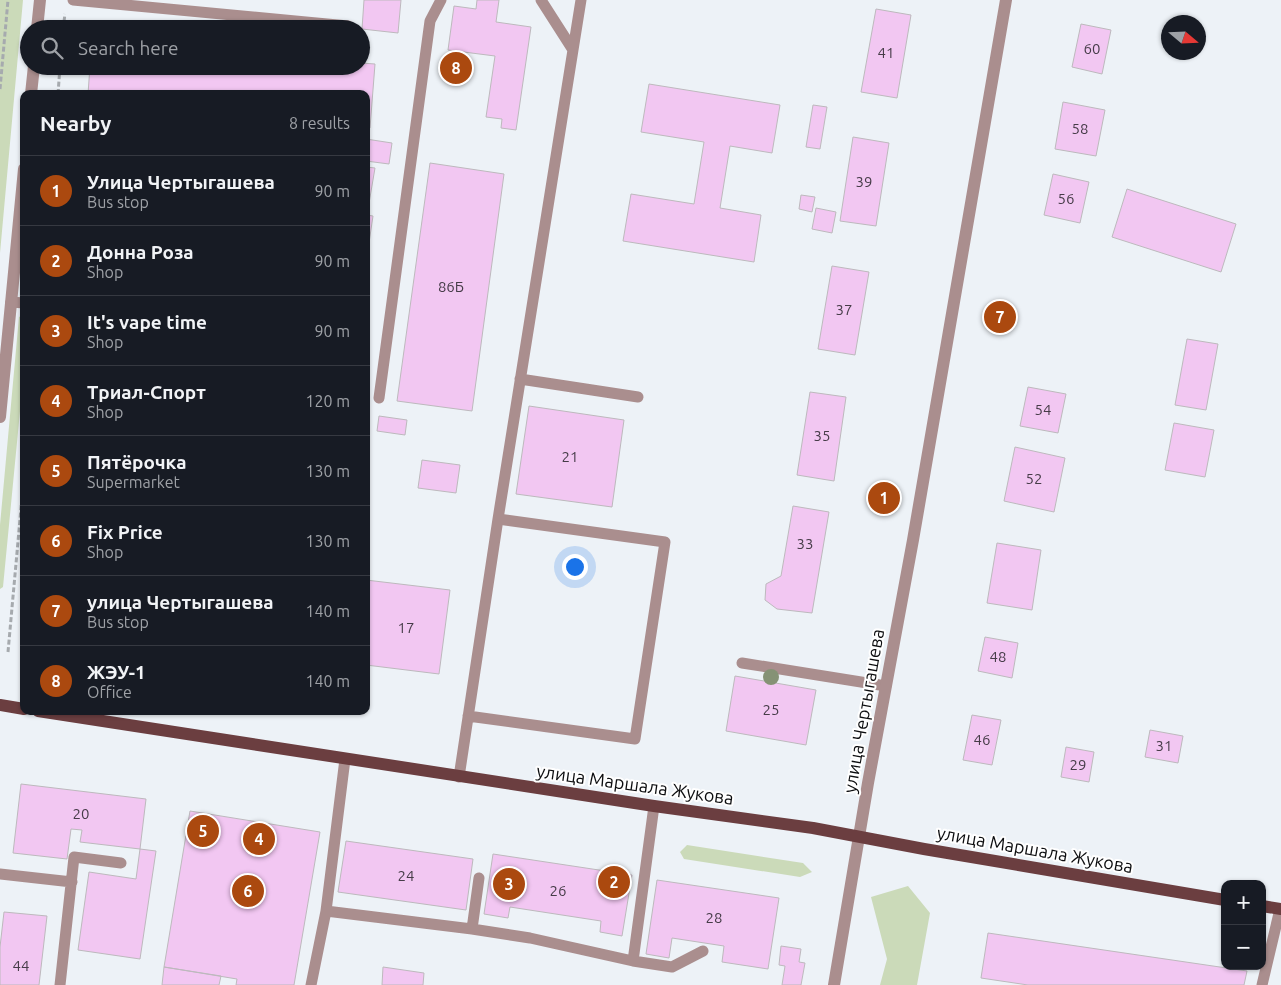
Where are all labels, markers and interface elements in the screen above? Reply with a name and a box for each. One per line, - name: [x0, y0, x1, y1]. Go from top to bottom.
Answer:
- north arrow: [1161, 15, 1206, 60]
- search box: [20, 20, 370, 75]
- icon: search: [38, 34, 66, 62]
- text: Search here: [78, 37, 178, 59]
- house number: 60: [1084, 40, 1100, 57]
- house number: 41: [878, 44, 894, 61]
- pin: 8: [440, 49, 472, 87]
- text: Nearby: [40, 111, 111, 135]
- text: 8 results: [289, 114, 350, 132]
- house number: 58: [1072, 120, 1088, 137]
- text: Улица Чертыгашева: [87, 171, 275, 193]
- house number: 39: [856, 173, 872, 190]
- text: 1: [51, 182, 61, 200]
- text: 90 m: [314, 182, 350, 200]
- house number: 56: [1058, 190, 1074, 207]
- text: Bus stop: [87, 193, 149, 211]
- text: Донна Роза: [87, 241, 194, 263]
- text: 2: [51, 252, 61, 270]
- text: 90 m: [314, 252, 350, 270]
- text: Shop: [87, 263, 123, 281]
- house number: 86Б: [438, 278, 464, 295]
- pin: 7: [984, 298, 1016, 336]
- house number: 37: [836, 301, 852, 318]
- text: It's vape time: [87, 311, 207, 333]
- text: 3: [51, 322, 61, 340]
- text: 90 m: [314, 322, 350, 340]
- text: Shop: [87, 333, 123, 351]
- text: Триал-Спорт: [87, 381, 206, 403]
- text: 4: [51, 392, 61, 410]
- text: 120 m: [305, 392, 350, 410]
- house number: 54: [1035, 401, 1051, 418]
- text: Shop: [87, 403, 123, 421]
- house number: 35: [814, 427, 830, 444]
- house number: 21: [562, 448, 578, 465]
- text: Пятёрочка: [87, 451, 186, 473]
- text: 5: [51, 462, 61, 480]
- text: 130 m: [305, 462, 350, 480]
- house number: 52: [1026, 470, 1042, 487]
- text: Supermarket: [87, 473, 180, 491]
- pin: 1: [868, 479, 900, 517]
- text: Fix Price: [87, 521, 163, 543]
- text: 6: [51, 532, 61, 550]
- text: 130 m: [305, 532, 350, 550]
- house number: 33: [797, 535, 813, 552]
- text: Shop: [87, 543, 123, 561]
- your location: [562, 554, 588, 580]
- text: улица Чертыгашева: [87, 591, 274, 613]
- text: 7: [51, 602, 61, 620]
- text: 140 m: [305, 602, 350, 620]
- text: Bus stop: [87, 613, 149, 631]
- house number: 17: [398, 619, 414, 636]
- street label: улица Чертыгашева: [839, 627, 887, 795]
- house number: 48: [990, 648, 1006, 665]
- text: ЖЭУ-1: [87, 661, 146, 683]
- text: 8: [51, 672, 61, 690]
- text: 140 m: [305, 672, 350, 690]
- text: Office: [87, 683, 132, 701]
- house number: 25: [763, 701, 779, 718]
- house number: 46: [974, 731, 990, 748]
- house number: 31: [1156, 737, 1172, 754]
- house number: 29: [1070, 756, 1086, 773]
- street label: улица Маршала Жукова: [535, 760, 735, 808]
- house number: 20: [73, 805, 89, 822]
- pin: 5: [187, 812, 219, 850]
- pin: 4: [243, 820, 275, 858]
- street label: улица Маршала Жукова: [936, 822, 1135, 876]
- pin: 2: [598, 863, 630, 901]
- pin: 3: [493, 865, 525, 903]
- house number: 24: [398, 867, 414, 884]
- pin: 6: [232, 872, 264, 910]
- map controls: [1221, 880, 1266, 970]
- button: +: [1221, 880, 1266, 925]
- house number: 26: [550, 882, 566, 899]
- house number: 28: [706, 909, 722, 926]
- button: −: [1221, 925, 1266, 970]
- house number: 44: [13, 957, 29, 974]

